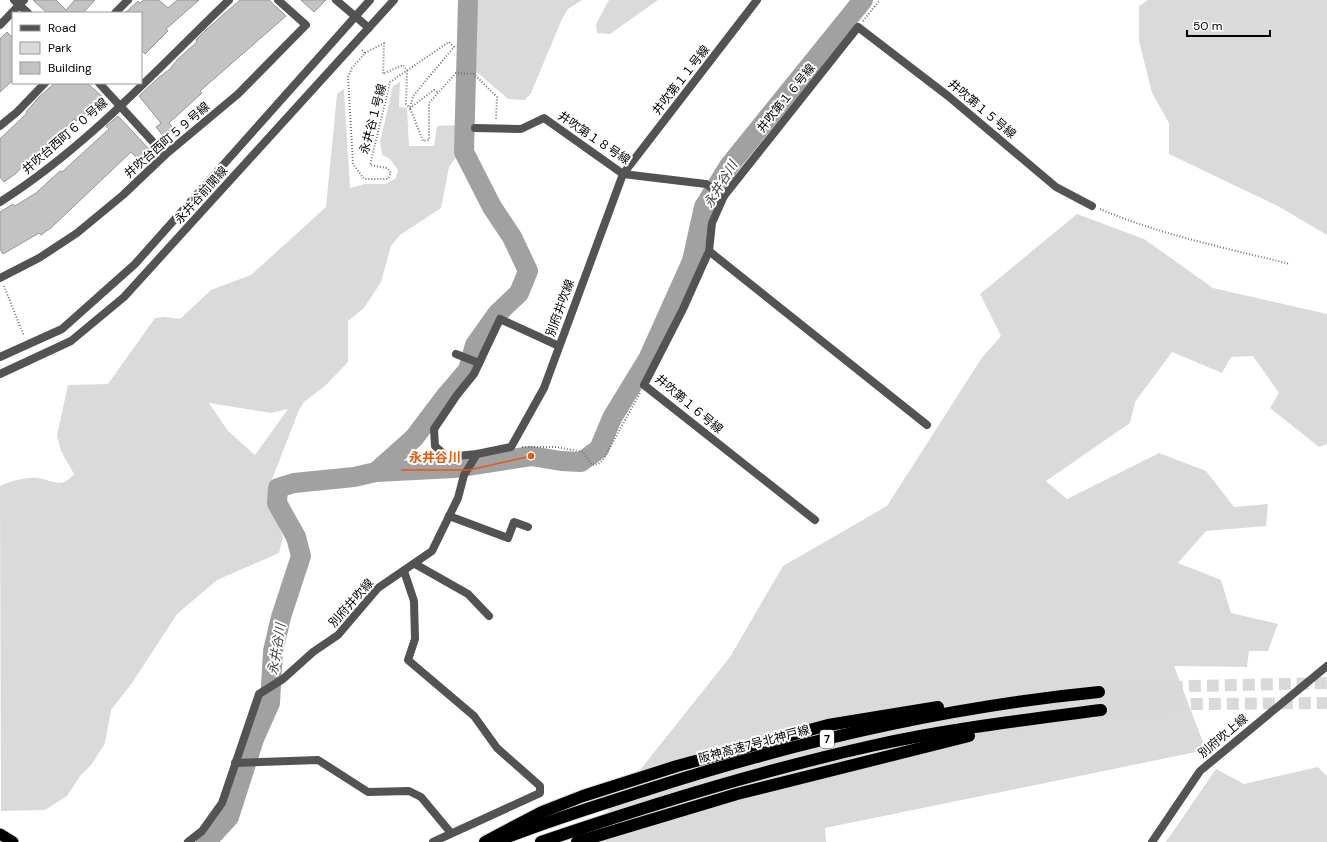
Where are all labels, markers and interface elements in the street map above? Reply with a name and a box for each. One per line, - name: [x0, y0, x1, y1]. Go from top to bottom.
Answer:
- legend: [12, 12, 142, 84]
- scale bar: [1187, 12, 1270, 38]
- text: 50 m: [1193, 18, 1222, 34]
- text: Road: [48, 20, 76, 36]
- text: Park: [48, 40, 72, 56]
- street label: 井吹第１１号線: [649, 42, 713, 118]
- text: Building: [48, 60, 92, 76]
- street label: 井吹第１６号線: [753, 60, 819, 136]
- street label: 井吹第１５号線: [945, 76, 1019, 142]
- street label: 永井谷１号線: [356, 82, 390, 156]
- street label: 井吹台西町６０号線: [19, 95, 111, 177]
- street label: 井吹台西町５９号線: [121, 99, 213, 181]
- street label: 井吹第１８号線: [555, 108, 633, 168]
- water label: 永井谷川: [700, 156, 742, 211]
- street label: 永井谷前開線: [171, 163, 231, 227]
- street label: 別府井吹線: [542, 277, 578, 339]
- street label: 井吹第１６号線: [652, 371, 726, 437]
- callout: 永井谷川: [401, 445, 469, 470]
- text: 永井谷川: [409, 449, 461, 466]
- street label: 別府井吹線: [325, 575, 377, 631]
- water label: 永井谷川: [264, 620, 289, 676]
- street label: 別府吹上線: [1195, 711, 1251, 761]
- street label: 阪神高速7号北神戸線: [697, 721, 811, 767]
- road number: 7: [820, 730, 834, 748]

